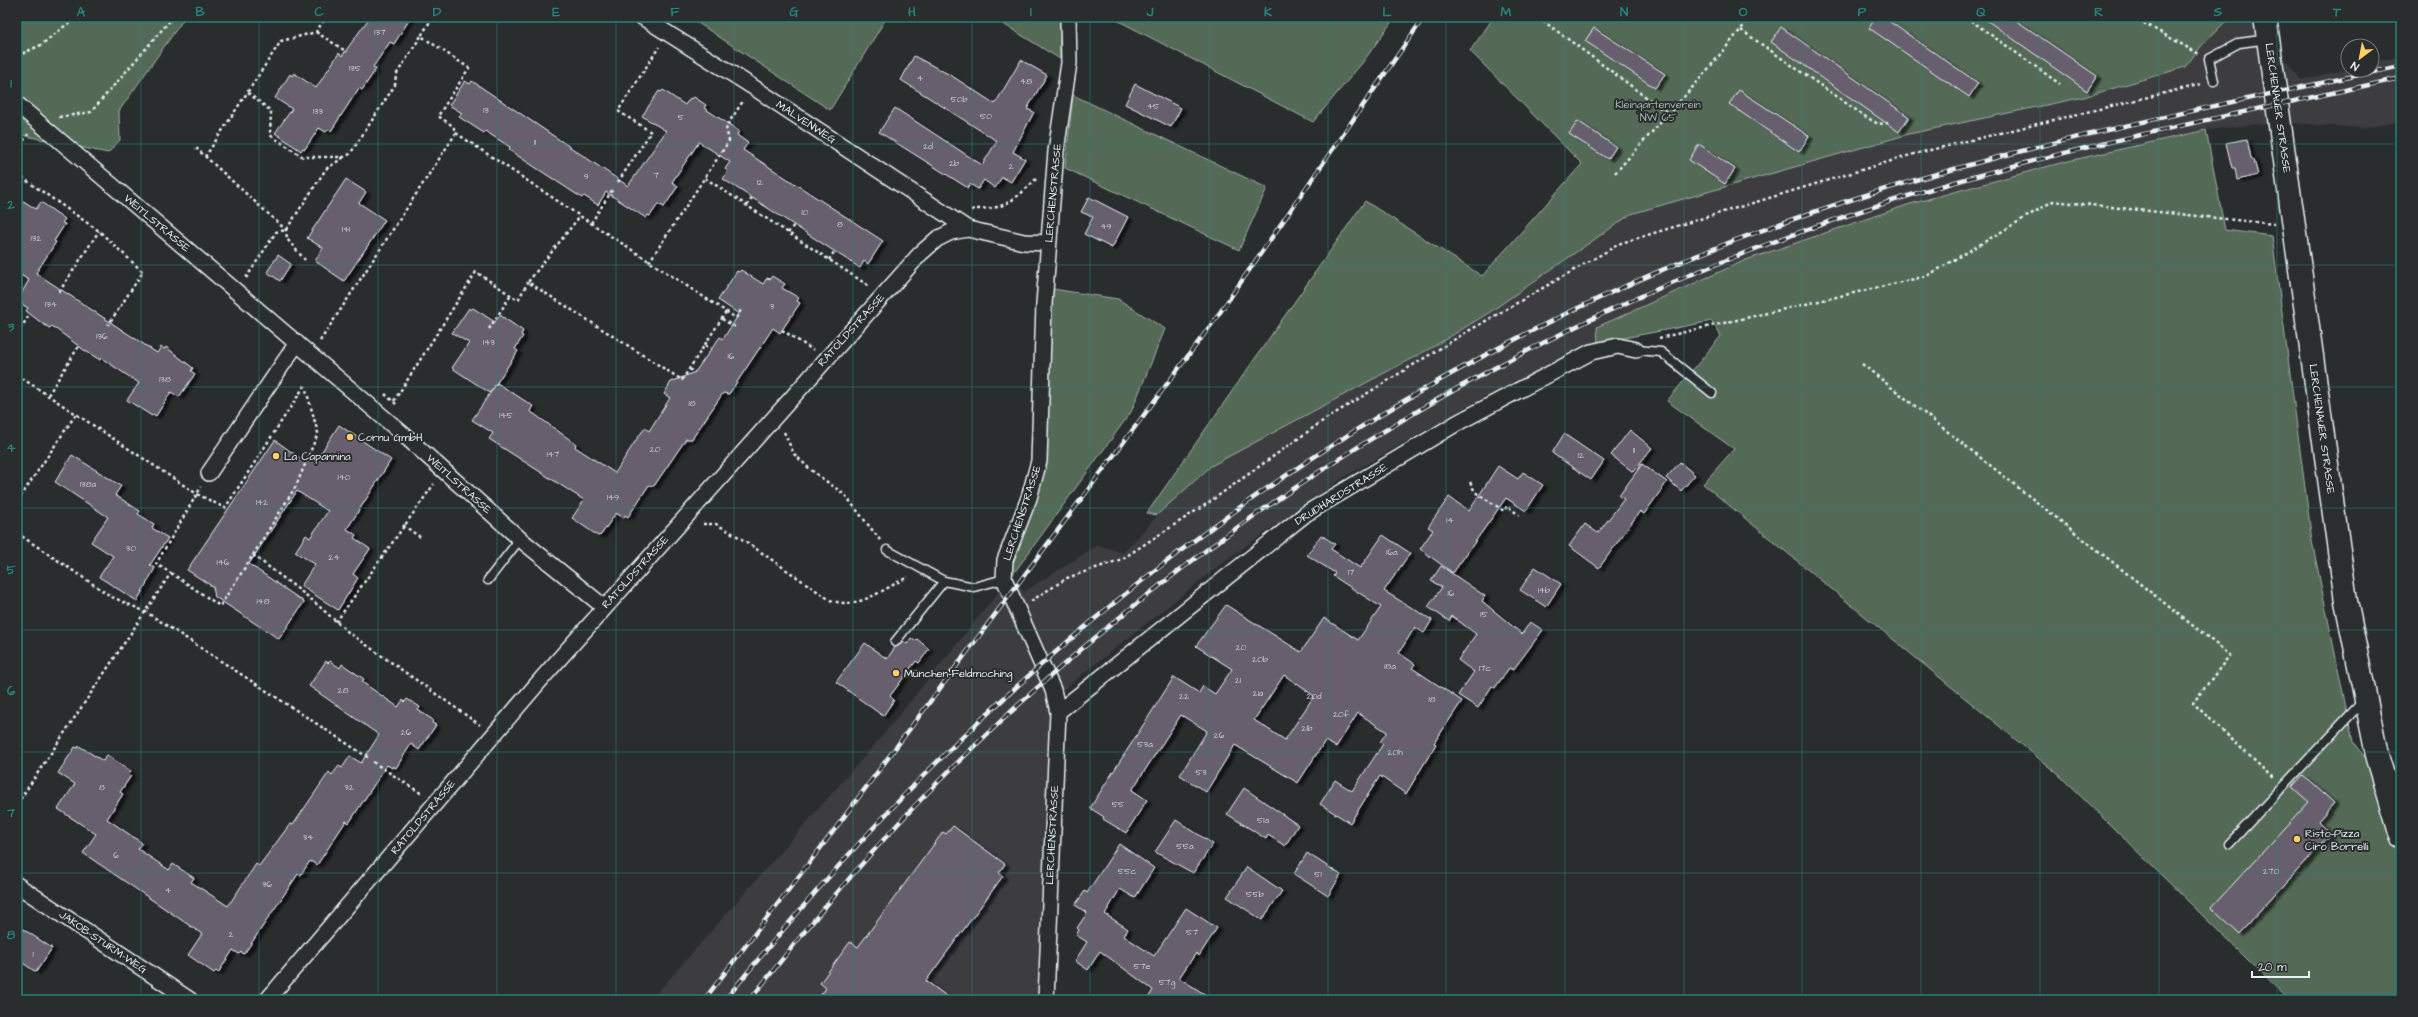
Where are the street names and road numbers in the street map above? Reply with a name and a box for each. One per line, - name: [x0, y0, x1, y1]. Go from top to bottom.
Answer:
- street label: LERCHENAUER STRASSE: [2261, 42, 2295, 175]
- street label: MALVENWEG: [773, 97, 839, 147]
- street label: LERCHENSTRASSE: [1041, 142, 1065, 243]
- street label: WEITLSTRASSE: [121, 191, 194, 256]
- street label: RATOLDSTRASSE: [814, 290, 888, 370]
- street label: LERCHENAUER STRASSE: [2305, 363, 2339, 496]
- street label: WEITLSTRASSE: [423, 451, 495, 517]
- street label: DRUDHARDSTRASSE: [1292, 459, 1391, 529]
- street label: LERCHENSTRASSE: [1000, 463, 1045, 563]
- street label: RATOLDSTRASSE: [598, 532, 672, 612]
- street label: RATOLDSTRASSE: [387, 776, 459, 858]
- street label: LERCHENSTRASSE: [1042, 785, 1062, 885]
- street label: JAKOB-STURM-WEG: [56, 907, 150, 977]

